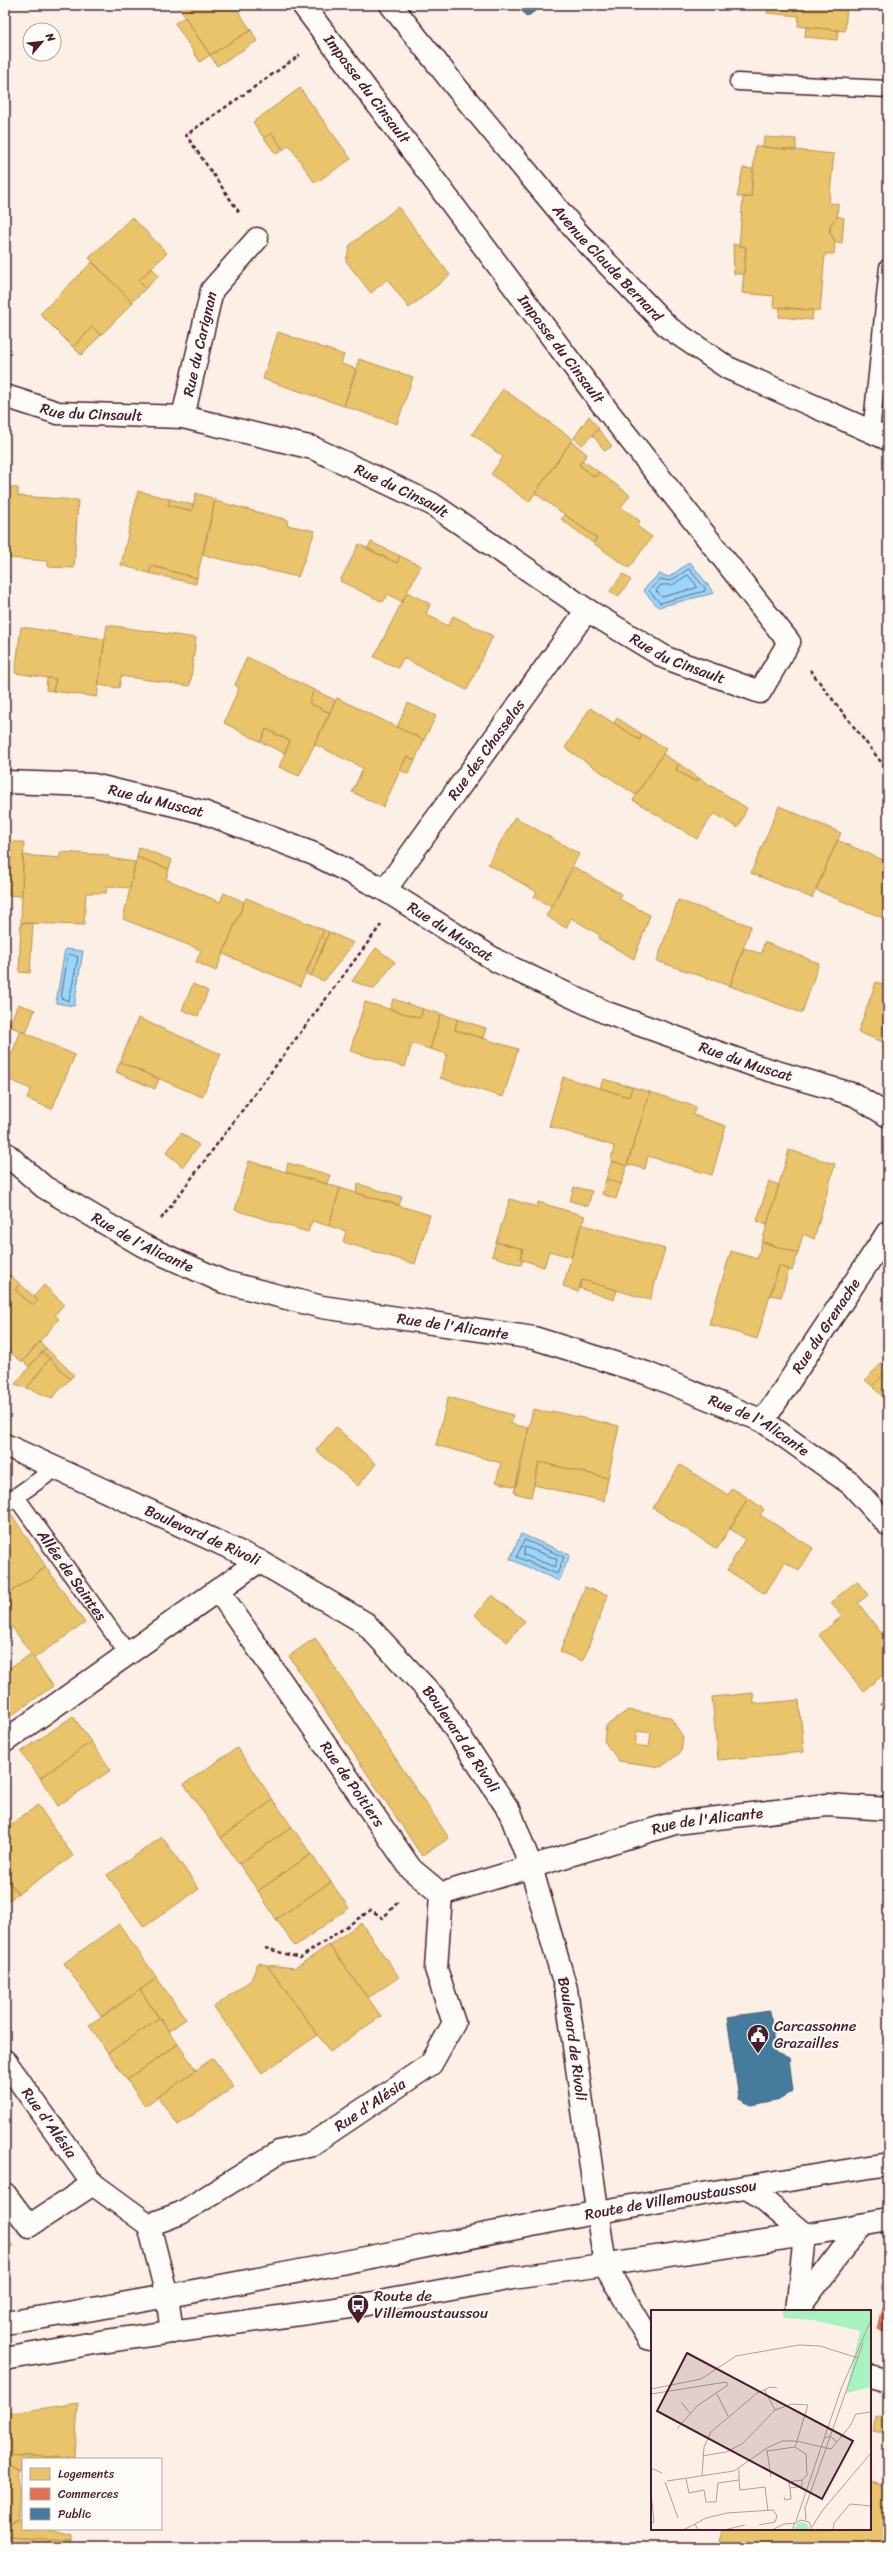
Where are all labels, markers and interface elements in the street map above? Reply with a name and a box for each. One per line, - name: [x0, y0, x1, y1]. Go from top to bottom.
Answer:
- north arrow: [22, 22, 62, 62]
- street label: Impasse du Cinsault: [316, 28, 418, 150]
- text: N: [40, 29, 61, 46]
- street label: Avenue Claude Bernard: [545, 198, 670, 329]
- street label: Impasse du Cinsault: [510, 288, 612, 410]
- street label: Rue du Carignan: [175, 289, 224, 399]
- street label: Rue du Cinsault: [37, 395, 144, 429]
- street label: Rue du Cinsault: [350, 456, 455, 525]
- street label: Rue du Cinsault: [625, 626, 729, 692]
- street label: Rue des Chasselas: [441, 693, 532, 806]
- street label: Rue du Muscat: [106, 776, 207, 825]
- street label: Rue du Muscat: [402, 894, 499, 969]
- street label: Rue du Muscat: [695, 1034, 796, 1089]
- street label: Rue de l'Alicante: [86, 1205, 198, 1280]
- street label: Rue du Grenache: [785, 1273, 867, 1379]
- street label: Rue de l'Alicante: [395, 1305, 510, 1347]
- street label: Rue de l'Alicante: [704, 1387, 815, 1463]
- street label: Boulevard de Rivoli: [140, 1497, 265, 1573]
- street label: Allée de Saintes: [30, 1523, 114, 1627]
- street label: Boulevard de Rivoli: [416, 1679, 507, 1799]
- street label: Rue de Poitiers: [313, 1735, 392, 1833]
- street label: Rue de l'Alicante: [648, 1800, 764, 1842]
- street label: Boulevard de Rivoli: [550, 1974, 595, 2103]
- place label: Carcassonne Grazailles: [774, 2013, 857, 2056]
- public building icon: Carcassonne Grazailles: [745, 2022, 771, 2055]
- street label: Rue d'Alésia: [329, 2071, 412, 2139]
- street label: Rue d'Alésia: [15, 2082, 84, 2164]
- street label: Route de Villemoustaussou: [582, 2172, 759, 2227]
- place label: Route de Villemoustaussou: [374, 2283, 488, 2326]
- bus stop icon: Route de Villemoustaussou: [345, 2292, 371, 2325]
- inset map: [651, 2310, 871, 2530]
- legend: [22, 2458, 162, 2530]
- text: Logements: [58, 2463, 115, 2485]
- text: Commerces: [58, 2483, 119, 2505]
- text: Public: [58, 2503, 91, 2525]

